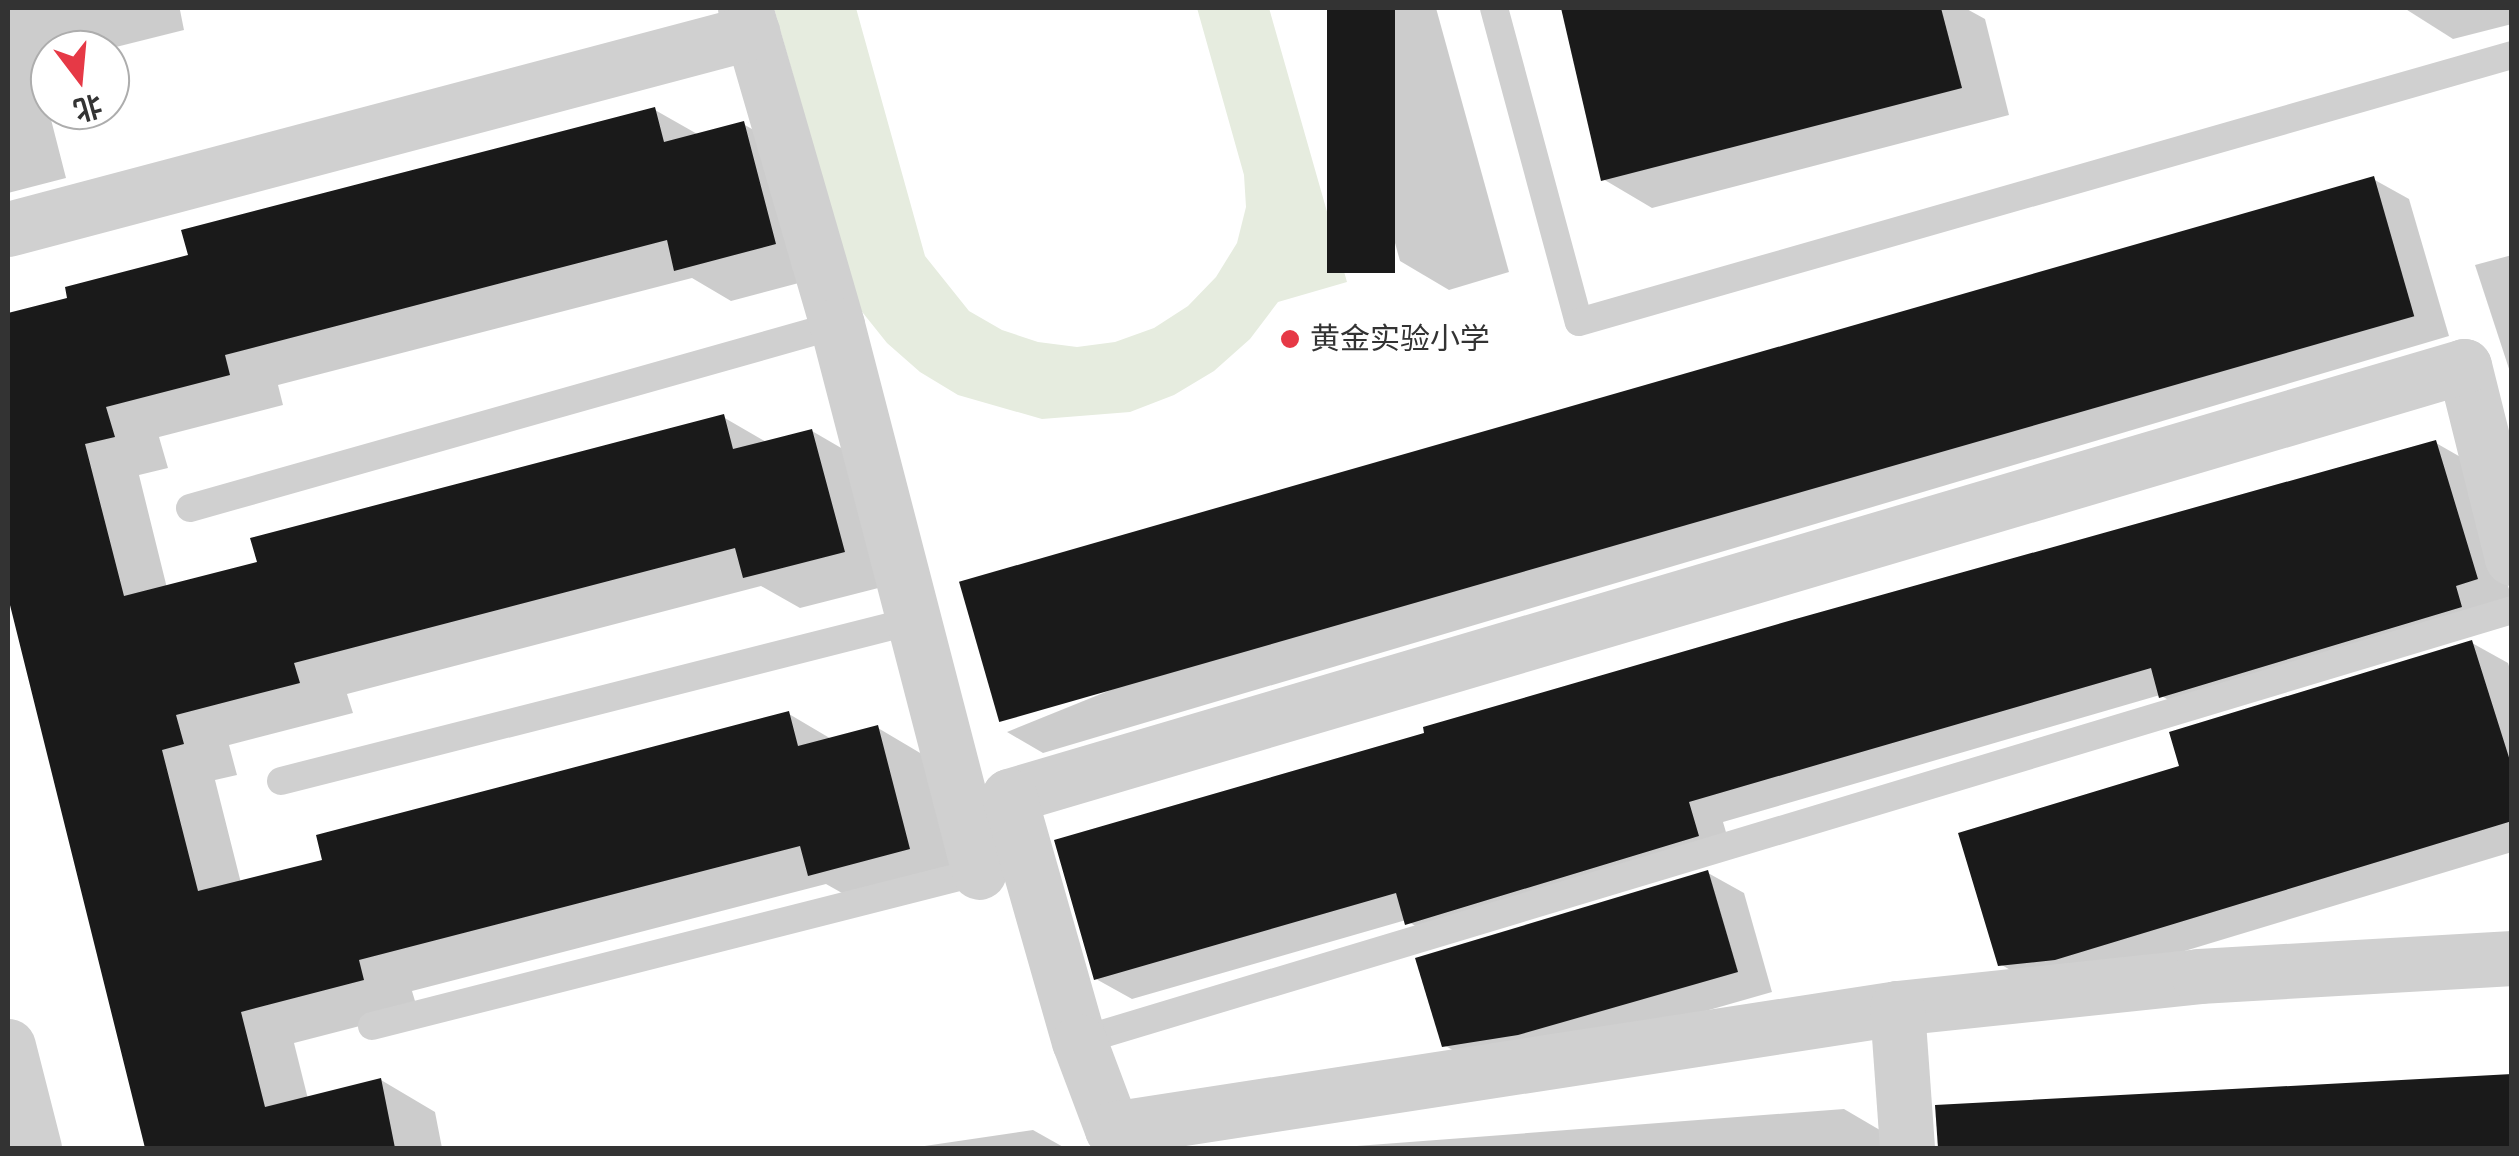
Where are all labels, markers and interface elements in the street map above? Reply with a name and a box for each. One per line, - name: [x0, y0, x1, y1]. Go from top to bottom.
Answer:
- north arrow: [30, 30, 130, 130]
- text: 北: [69, 85, 107, 130]
- place label: 黄金实验小学: [1310, 321, 1490, 357]
- marker: 黄金实验小学: [1279, 328, 1301, 350]

